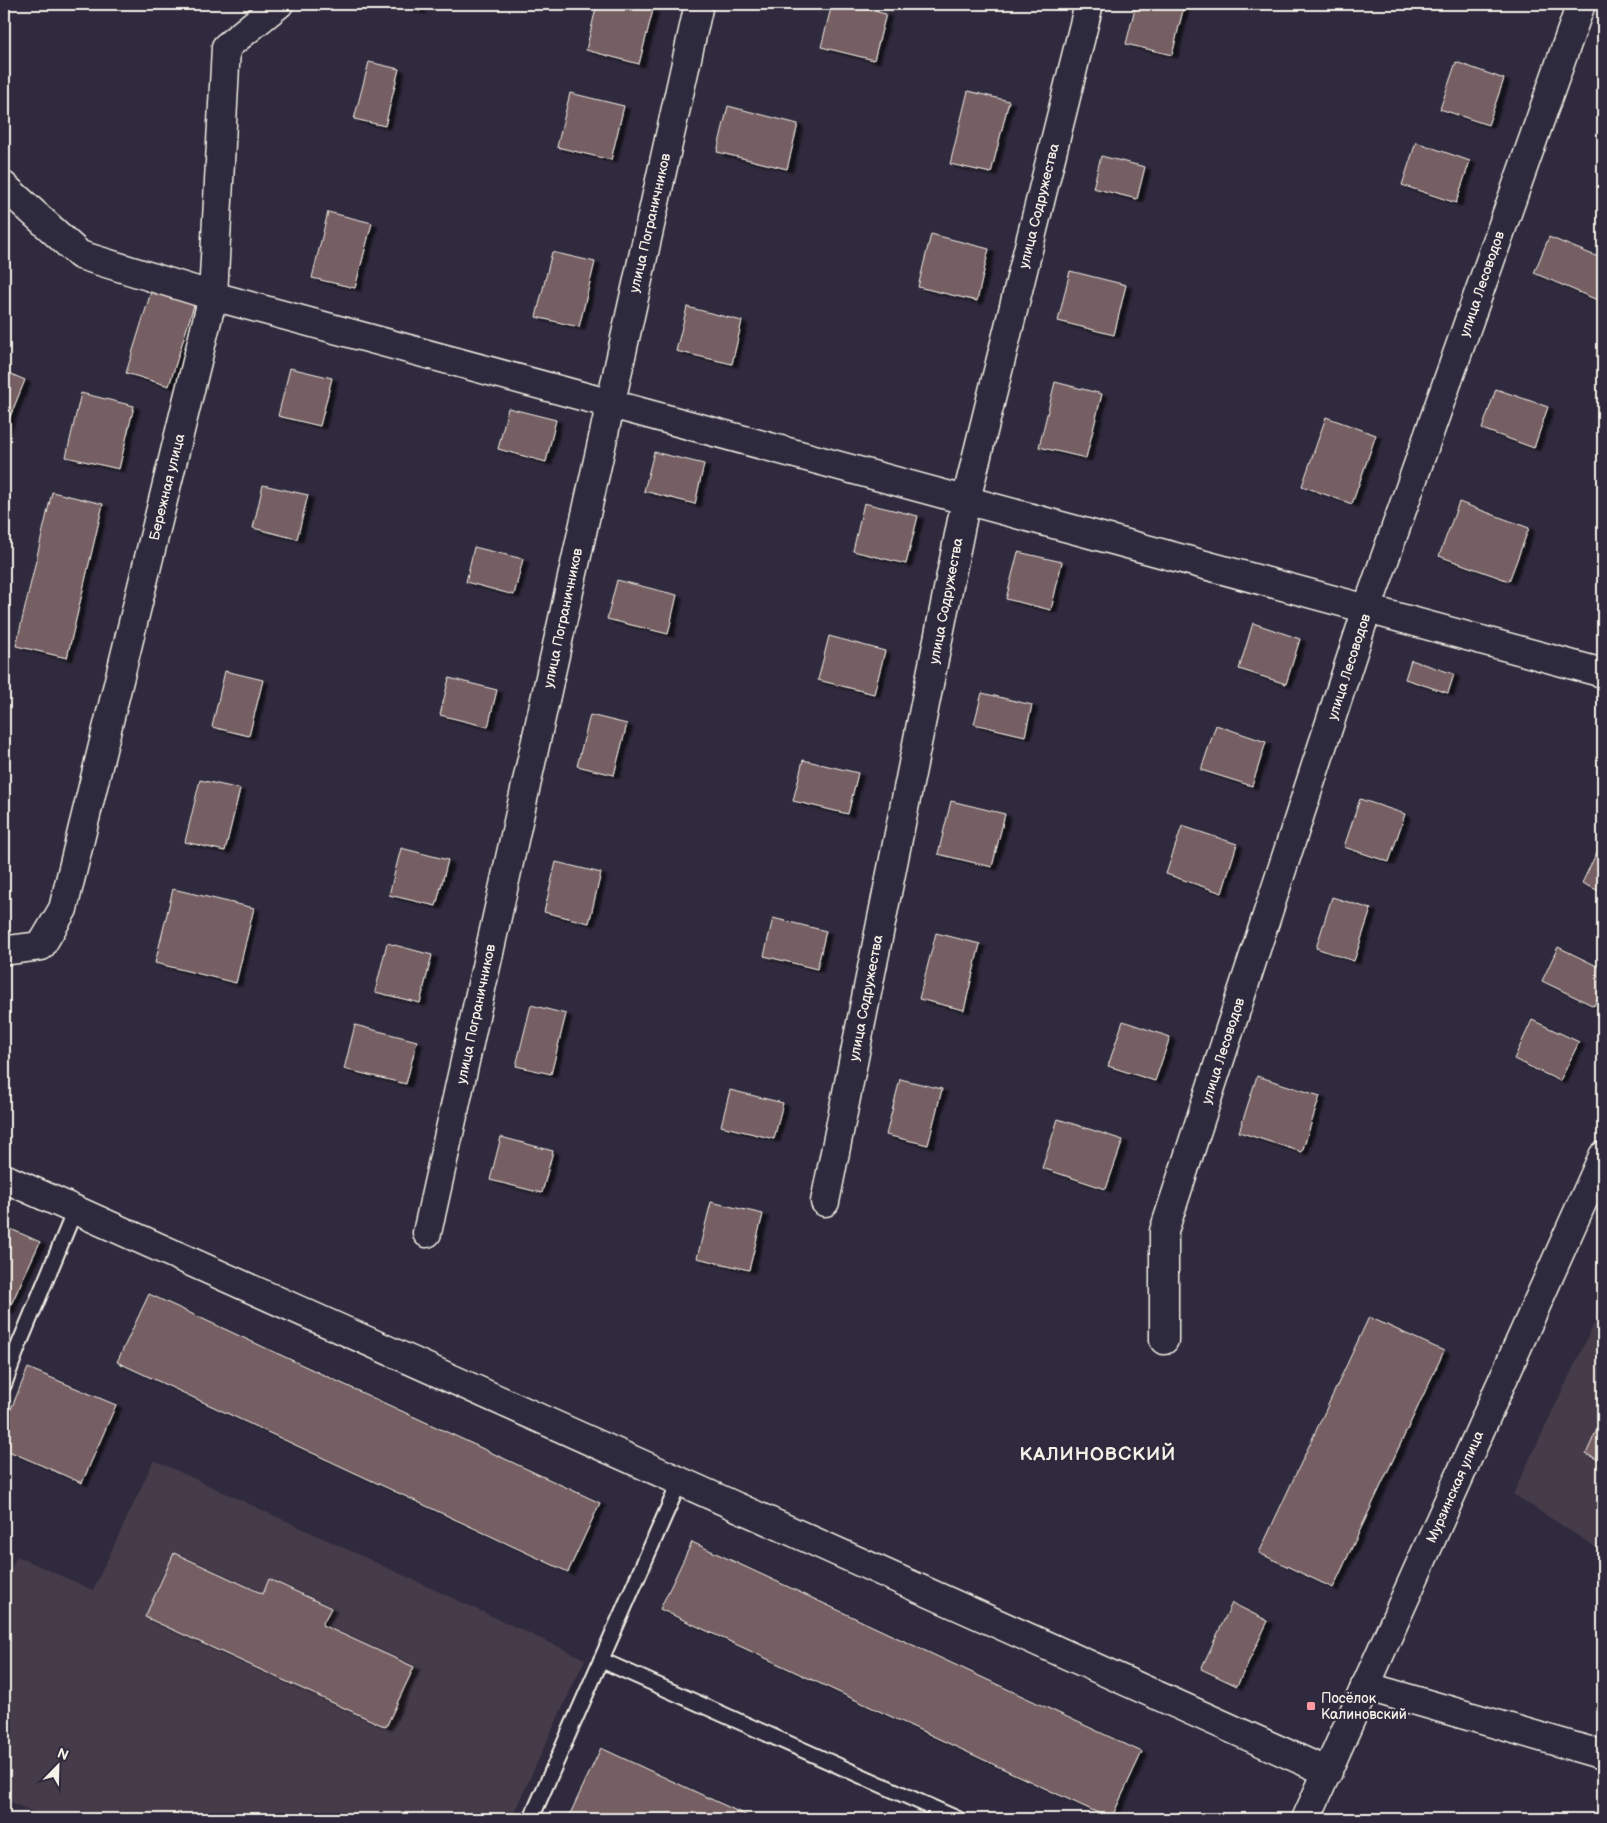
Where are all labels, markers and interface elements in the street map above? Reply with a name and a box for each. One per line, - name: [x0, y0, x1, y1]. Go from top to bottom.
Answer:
- street label: улица Содружества: [1015, 141, 1063, 270]
- street label: улица Пограничников: [626, 151, 674, 294]
- street label: улица Лесоводов: [1456, 228, 1508, 339]
- street label: Бережная улица: [146, 431, 189, 542]
- street label: улица Содружества: [925, 536, 967, 666]
- street label: улица Пограничников: [540, 546, 586, 689]
- street label: улица Лесоводов: [1324, 611, 1374, 722]
- street label: улица Содружества: [845, 933, 887, 1063]
- street label: улица Пограничников: [453, 942, 499, 1085]
- street label: улица Лесоводов: [1198, 995, 1248, 1106]
- street label: Мурзинская улица: [1423, 1428, 1488, 1546]
- district label: КАЛИНОВСКИЙ: [1020, 1442, 1176, 1466]
- place label: Посёлок Калиновский: [1321, 1690, 1407, 1723]
- marker: Посёлок Калиновский: [1305, 1700, 1317, 1712]
- north arrow: [32, 1740, 82, 1790]
- text: N: [55, 1745, 71, 1764]

